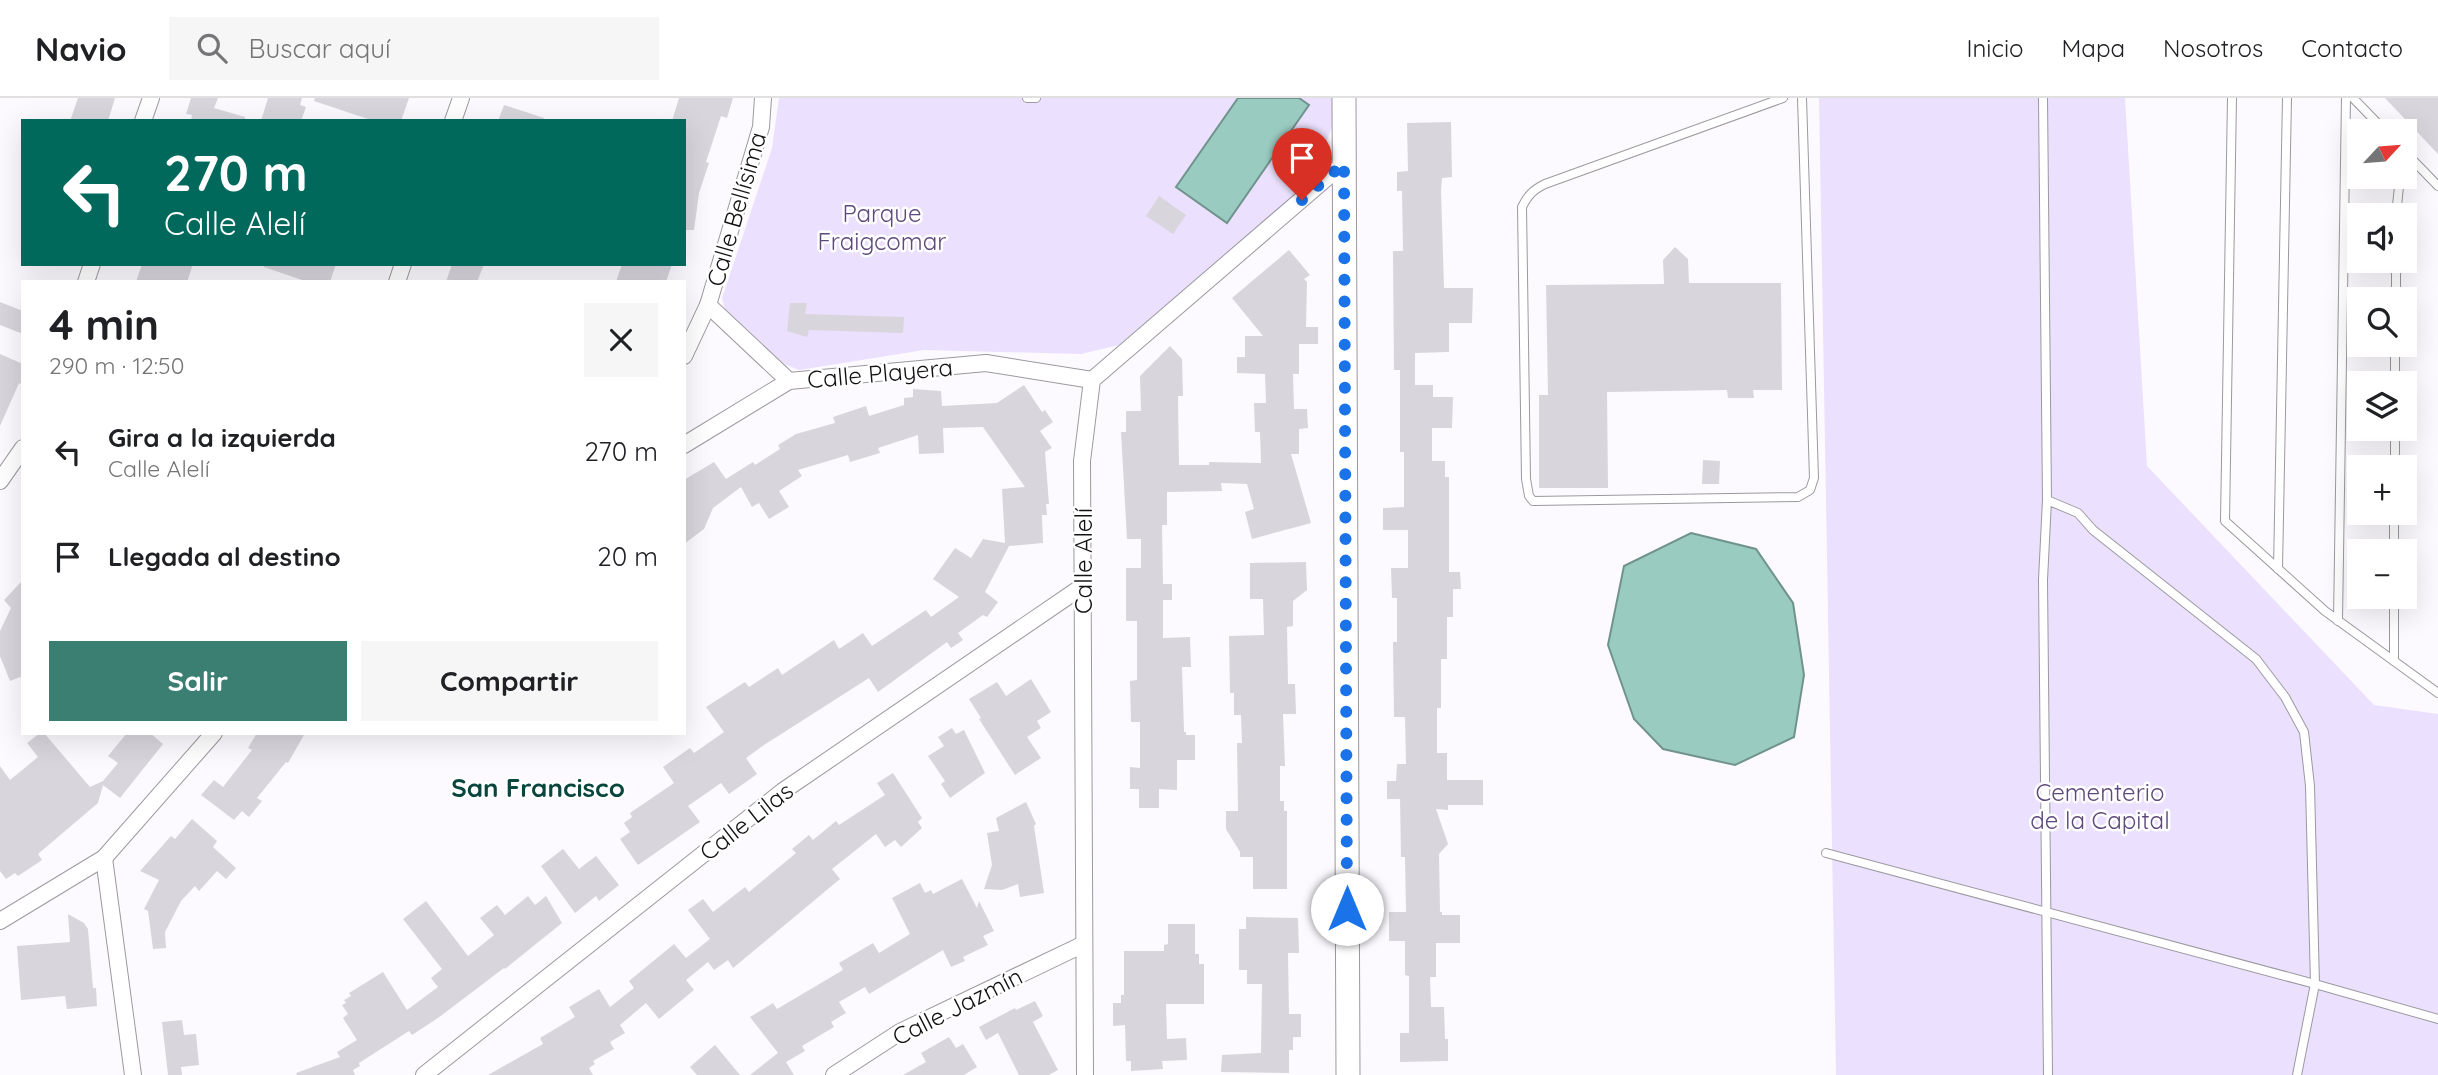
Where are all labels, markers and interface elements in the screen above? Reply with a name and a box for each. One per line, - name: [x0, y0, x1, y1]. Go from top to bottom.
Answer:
- search box: [169, 17, 659, 80]
- text: Navio: [35, 28, 127, 69]
- icon: search: [193, 29, 231, 67]
- text: Buscar aquí: [249, 32, 391, 65]
- text: Inicio: [1966, 33, 2024, 63]
- text: Mapa: [2062, 33, 2125, 63]
- text: Nosotros: [2163, 33, 2263, 63]
- text: Contacto: [2301, 33, 2403, 63]
- north arrow: [2347, 119, 2417, 189]
- map controls: [2347, 119, 2417, 609]
- street label: Calle Bellísima: [700, 128, 772, 290]
- pin: [1272, 128, 1332, 200]
- icon: arrive: [1283, 139, 1321, 177]
- text: 270 m: [164, 142, 308, 203]
- icon: left: [49, 147, 140, 238]
- park label: Parque Fraigcomar: [817, 198, 947, 256]
- text: Calle Alelí: [164, 203, 306, 243]
- button: sound: [2347, 203, 2417, 273]
- button: search: [2347, 287, 2417, 357]
- text: 4 min: [49, 298, 159, 351]
- button: close: [584, 303, 658, 377]
- text: 290 m · 12:50: [49, 351, 184, 380]
- street label: Calle Playera: [806, 352, 954, 394]
- button: layers: [2347, 371, 2417, 441]
- text: Gira a la izquierda: [108, 421, 336, 454]
- icon: left: [49, 433, 87, 471]
- text: 270 m: [584, 435, 658, 468]
- text: Calle Alelí: [108, 454, 210, 483]
- button: +: [2347, 455, 2417, 525]
- street label: Calle Alelí: [1068, 507, 1098, 614]
- icon: arrive: [49, 538, 87, 576]
- button: −: [2347, 539, 2417, 609]
- text: Llegada al destino: [108, 540, 341, 573]
- text: 20 m: [597, 540, 658, 573]
- button: Salir: [49, 641, 347, 721]
- button: Compartir: [361, 641, 658, 721]
- district label: San Francisco: [451, 771, 625, 804]
- street label: Calle Lilas: [693, 775, 799, 867]
- park label: Cementerio de la Capital: [2030, 777, 2170, 835]
- position arrow: [1310, 872, 1384, 946]
- street label: Calle Jazmín: [887, 960, 1027, 1052]

